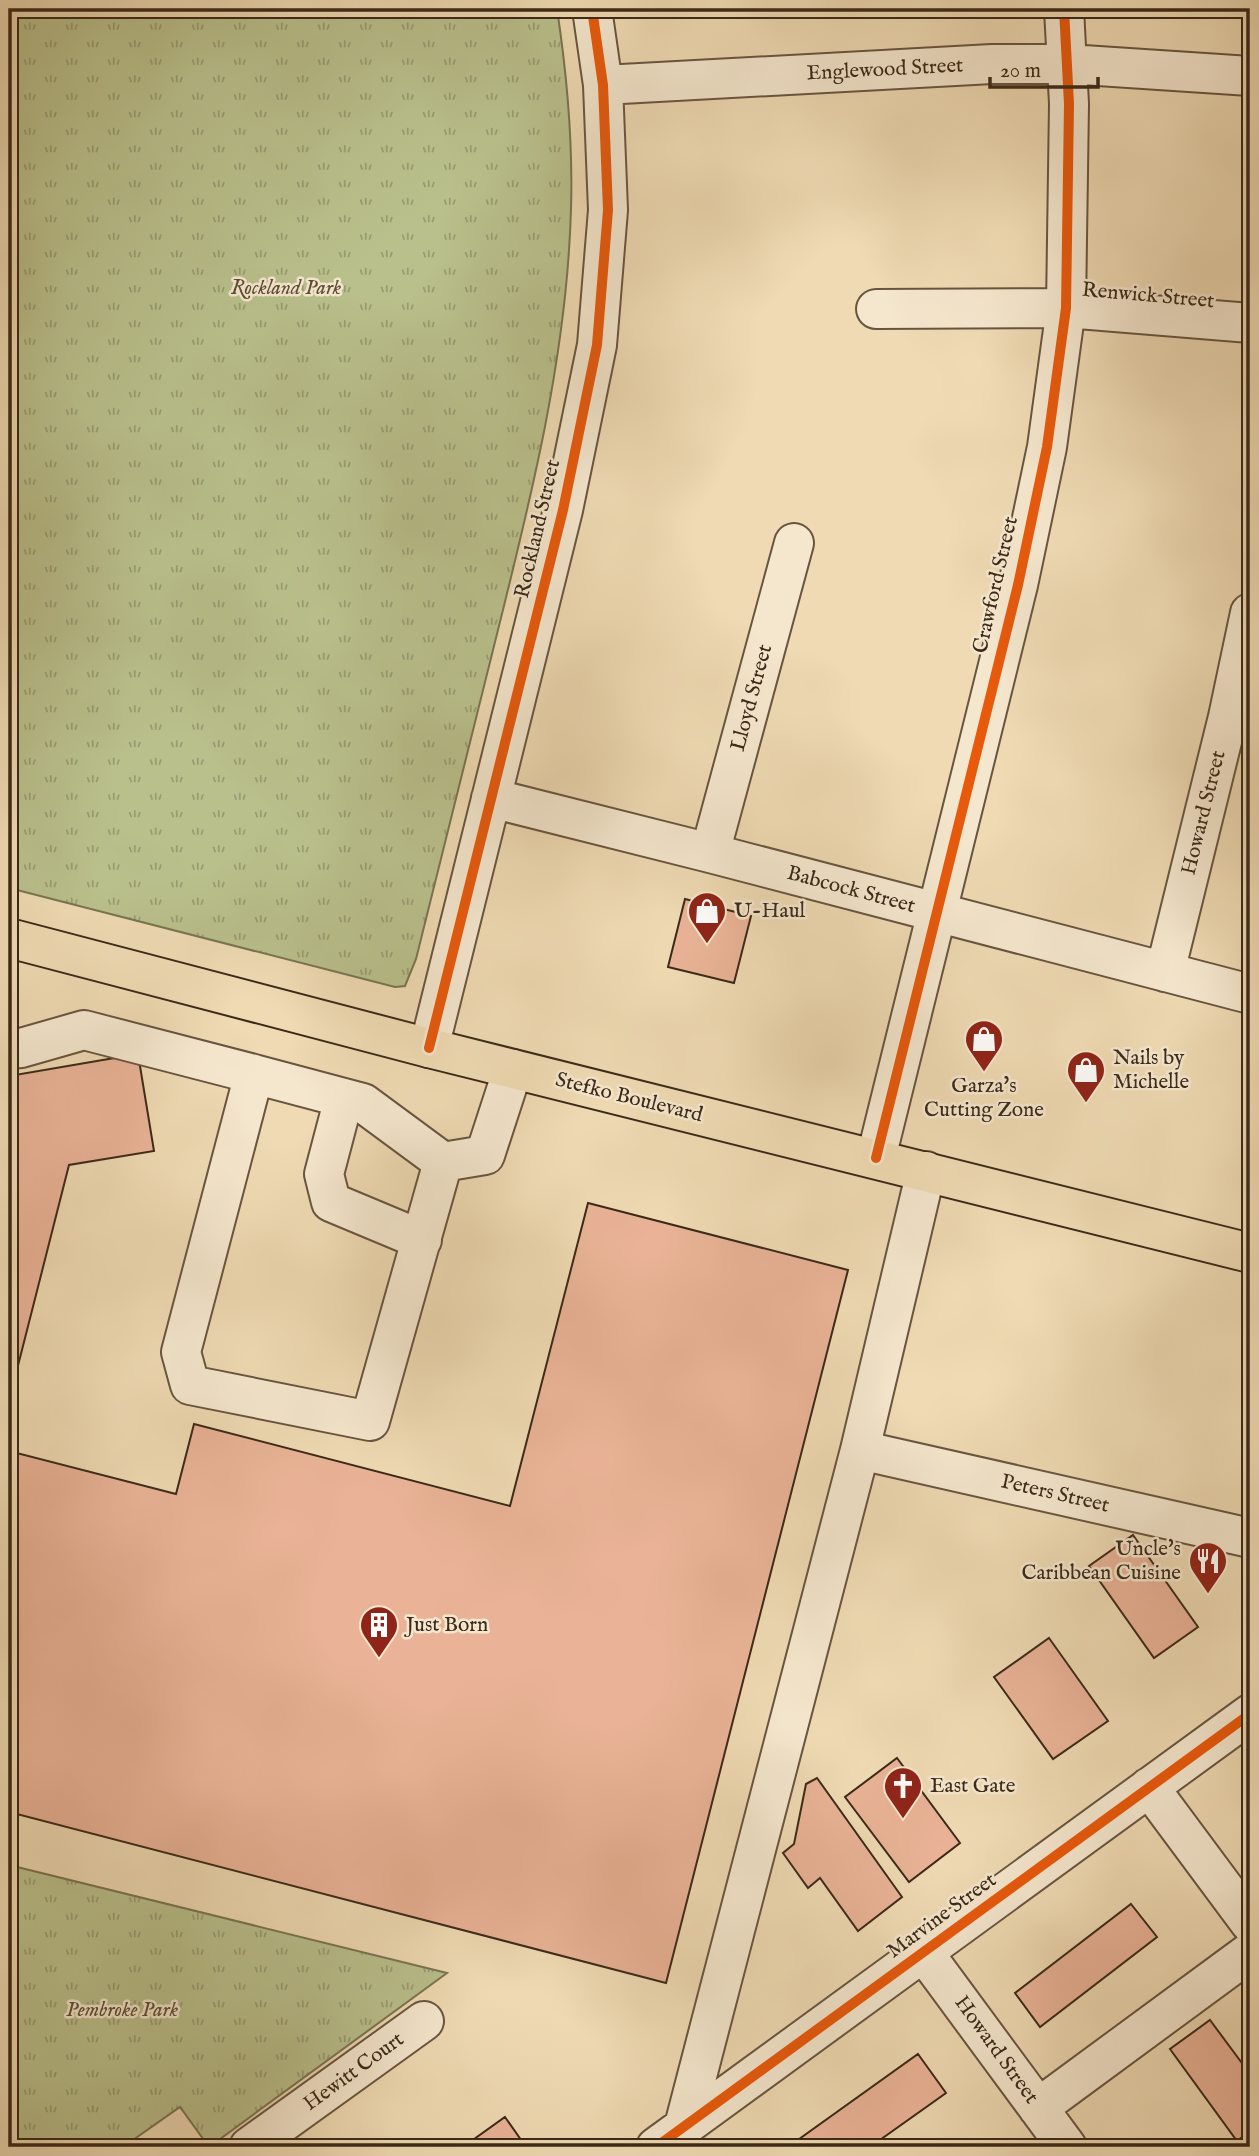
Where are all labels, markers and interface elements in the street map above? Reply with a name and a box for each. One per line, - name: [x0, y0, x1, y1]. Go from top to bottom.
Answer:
- scale bar: [990, 46, 1098, 90]
- street label: Englewood Street: [806, 52, 964, 88]
- text: 20 m: [1000, 58, 1041, 85]
- park label: Rockland Park: [231, 275, 342, 302]
- street label: Renwick Street: [1081, 277, 1215, 315]
- street label: Rockland Street: [509, 457, 567, 601]
- street label: Crawford Street: [967, 514, 1025, 656]
- street label: Lloyd Street: [725, 642, 779, 754]
- street label: Howard Street: [1175, 748, 1233, 878]
- street label: Babcock Street: [784, 860, 918, 920]
- shop icon: U-Haul: [686, 890, 728, 945]
- place label: U-Haul: [734, 898, 806, 925]
- shop icon: Garza's Cutting Zone: [963, 1018, 1005, 1073]
- place label: Nails by Michelle: [1113, 1045, 1189, 1096]
- shop icon: Nails by Michelle: [1065, 1049, 1107, 1104]
- street label: Stefko Boulevard: [553, 1067, 706, 1130]
- place label: Garza's Cutting Zone: [924, 1073, 1044, 1124]
- street label: Peters Street: [998, 1468, 1112, 1520]
- place label: Uncle's Caribbean Cuisine: [1021, 1536, 1181, 1587]
- restaurant icon: Uncle's Caribbean Cuisine: [1187, 1540, 1229, 1595]
- building icon: Just Born: [358, 1604, 400, 1659]
- place label: Just Born: [404, 1612, 488, 1639]
- church icon: East Gate: [882, 1765, 924, 1820]
- place label: East Gate: [930, 1773, 1016, 1800]
- street label: Marvine Street: [882, 1867, 1002, 1965]
- street label: Howard Street: [948, 1991, 1044, 2109]
- park label: Pembroke Park: [66, 1997, 179, 2024]
- street label: Hewitt Court: [298, 2026, 410, 2118]

